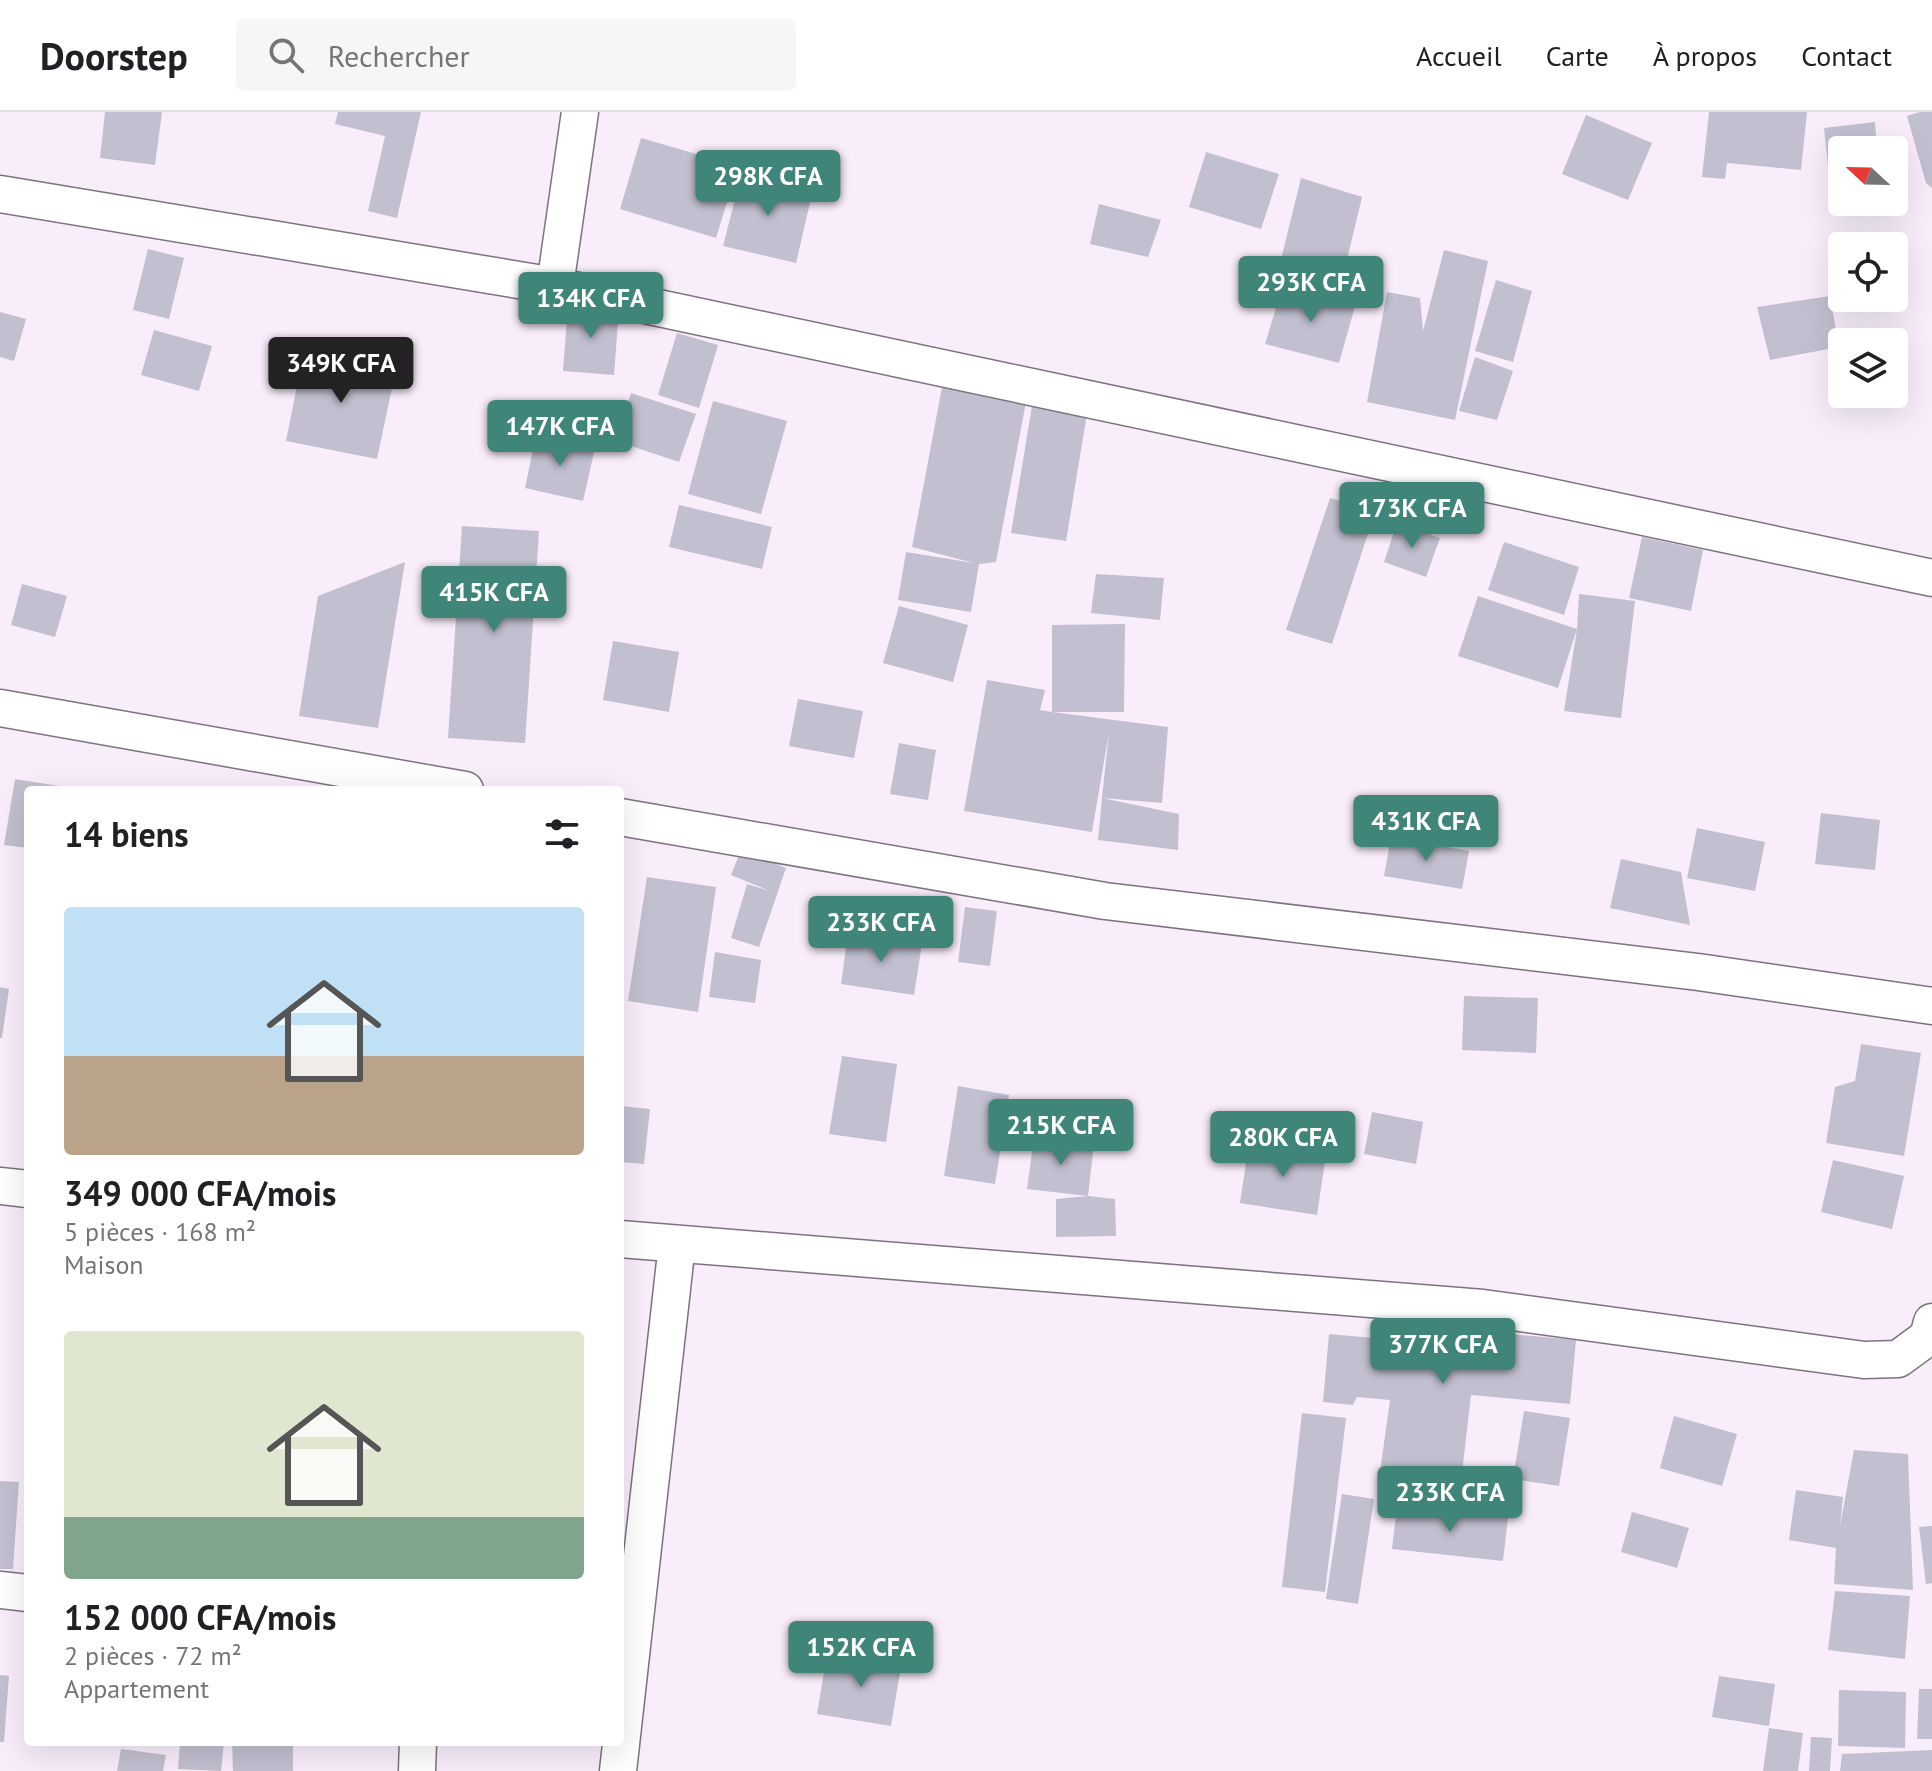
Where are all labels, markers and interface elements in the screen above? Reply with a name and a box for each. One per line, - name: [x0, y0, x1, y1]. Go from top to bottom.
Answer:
- search box: [236, 19, 796, 91]
- text: Doorstep: [40, 31, 188, 80]
- icon: search: [264, 33, 308, 77]
- text: Rechercher: [328, 36, 470, 75]
- text: Accueil: [1416, 37, 1502, 74]
- text: Carte: [1546, 37, 1609, 74]
- text: À propos: [1653, 37, 1757, 74]
- text: Contact: [1801, 37, 1892, 74]
- north arrow: [1828, 136, 1908, 216]
- map controls: [1828, 136, 1908, 408]
- pin: 298K CFA: [685, 150, 851, 218]
- text: 298K CFA: [713, 159, 823, 192]
- button: locate: [1828, 232, 1908, 312]
- pin: 293K CFA: [1228, 256, 1394, 324]
- text: 293K CFA: [1256, 265, 1366, 298]
- pin: 134K CFA: [508, 272, 674, 340]
- text: 134K CFA: [536, 281, 646, 314]
- button: layers: [1828, 328, 1908, 408]
- pin: 349K CFA: [258, 337, 424, 405]
- text: 349K CFA: [286, 346, 396, 379]
- pin: 147K CFA: [477, 400, 643, 468]
- text: 147K CFA: [505, 409, 615, 442]
- pin: 173K CFA: [1329, 482, 1495, 550]
- text: 173K CFA: [1357, 491, 1467, 524]
- pin: 415K CFA: [411, 566, 577, 634]
- text: 415K CFA: [439, 575, 549, 608]
- pin: 431K CFA: [1343, 795, 1509, 863]
- text: 431K CFA: [1371, 804, 1481, 837]
- text: 14 biens: [64, 812, 189, 856]
- icon: filters: [540, 812, 584, 856]
- pin: 233K CFA: [798, 896, 964, 964]
- text: 233K CFA: [826, 905, 936, 938]
- icon: home: [252, 959, 396, 1103]
- pin: 215K CFA: [978, 1099, 1144, 1167]
- text: 215K CFA: [1006, 1108, 1116, 1141]
- pin: 280K CFA: [1200, 1111, 1366, 1179]
- text: 280K CFA: [1228, 1120, 1338, 1153]
- text: 349 000 CFA/mois: [64, 1171, 336, 1215]
- text: 5 pièces · 168 m²: [64, 1215, 256, 1248]
- text: Maison: [64, 1248, 144, 1281]
- pin: 377K CFA: [1360, 1318, 1526, 1386]
- text: 377K CFA: [1388, 1327, 1498, 1360]
- icon: home: [252, 1383, 396, 1527]
- pin: 233K CFA: [1367, 1466, 1533, 1534]
- text: 233K CFA: [1395, 1475, 1505, 1508]
- text: 152 000 CFA/mois: [64, 1595, 336, 1639]
- pin: 152K CFA: [778, 1621, 944, 1689]
- text: 152K CFA: [806, 1630, 916, 1663]
- text: 2 pièces · 72 m²: [64, 1639, 242, 1672]
- text: Appartement: [64, 1672, 209, 1705]

